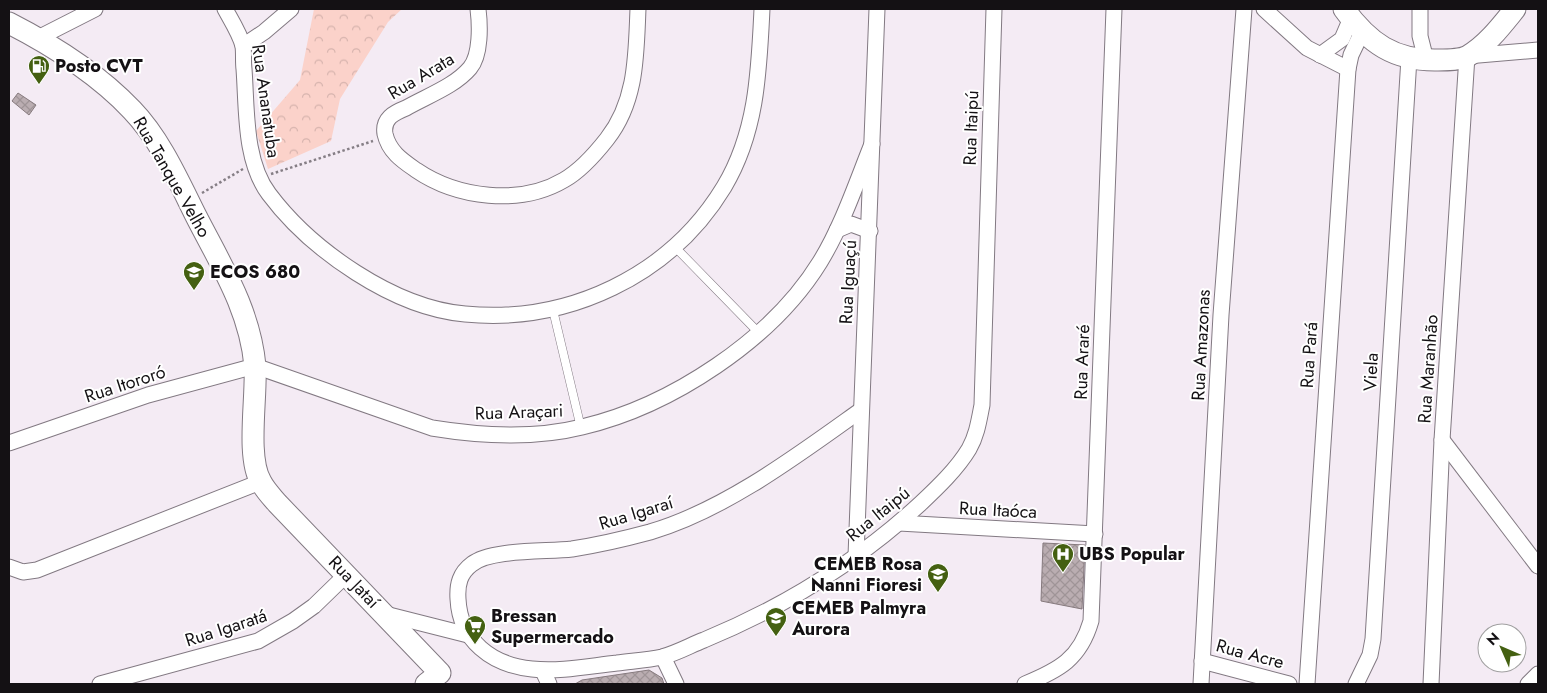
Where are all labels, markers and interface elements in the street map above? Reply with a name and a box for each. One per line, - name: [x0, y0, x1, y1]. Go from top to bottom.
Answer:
- street label: Rua Ananatuba: [245, 43, 287, 159]
- street label: Rua Arata: [383, 46, 459, 106]
- place label: Posto CVT: [55, 53, 144, 79]
- fuel station icon: Posto CVT: [27, 54, 51, 85]
- street label: Rua Itaipú: [957, 90, 985, 166]
- street label: Rua Tanque Velho: [127, 112, 217, 242]
- street label: Rua Iguaçú: [833, 239, 863, 325]
- place label: ECOS 680: [210, 259, 300, 285]
- school or university icon: ECOS 680: [182, 260, 206, 291]
- street label: Rua Amazonas: [1185, 289, 1217, 401]
- street label: Rua Maranhão: [1411, 314, 1445, 424]
- street label: Rua Pará: [1294, 321, 1324, 389]
- street label: Rua Araré: [1068, 324, 1096, 400]
- street label: Viela: [1357, 352, 1385, 392]
- street label: Rua Itororó: [81, 359, 169, 409]
- street label: Rua Araçari: [474, 397, 564, 427]
- street label: Rua Itaipú: [841, 480, 915, 548]
- street label: Rua Igaraí: [596, 489, 678, 537]
- street label: Rua Itaóca: [958, 495, 1038, 525]
- place label: UBS Popular: [1079, 541, 1186, 567]
- hospital icon: UBS Popular: [1051, 542, 1075, 573]
- street label: Rua Jataí: [322, 550, 387, 615]
- place label: CEMEB Rosa Nanni Fioresi: [811, 551, 922, 598]
- school or university icon: CEMEB Rosa Nanni Fioresi: [926, 562, 950, 593]
- place label: CEMEB Palmyra Aurora: [791, 595, 926, 642]
- street label: Rua Igaratá: [182, 603, 270, 653]
- place label: Bressan Supermercado: [491, 603, 614, 650]
- school or university icon: CEMEB Palmyra Aurora: [764, 606, 788, 637]
- supermarket icon: Bressan Supermercado: [463, 614, 487, 645]
- north arrow: [1477, 623, 1527, 673]
- text: N: [1482, 628, 1504, 650]
- street label: Rua Acre: [1213, 632, 1287, 676]

